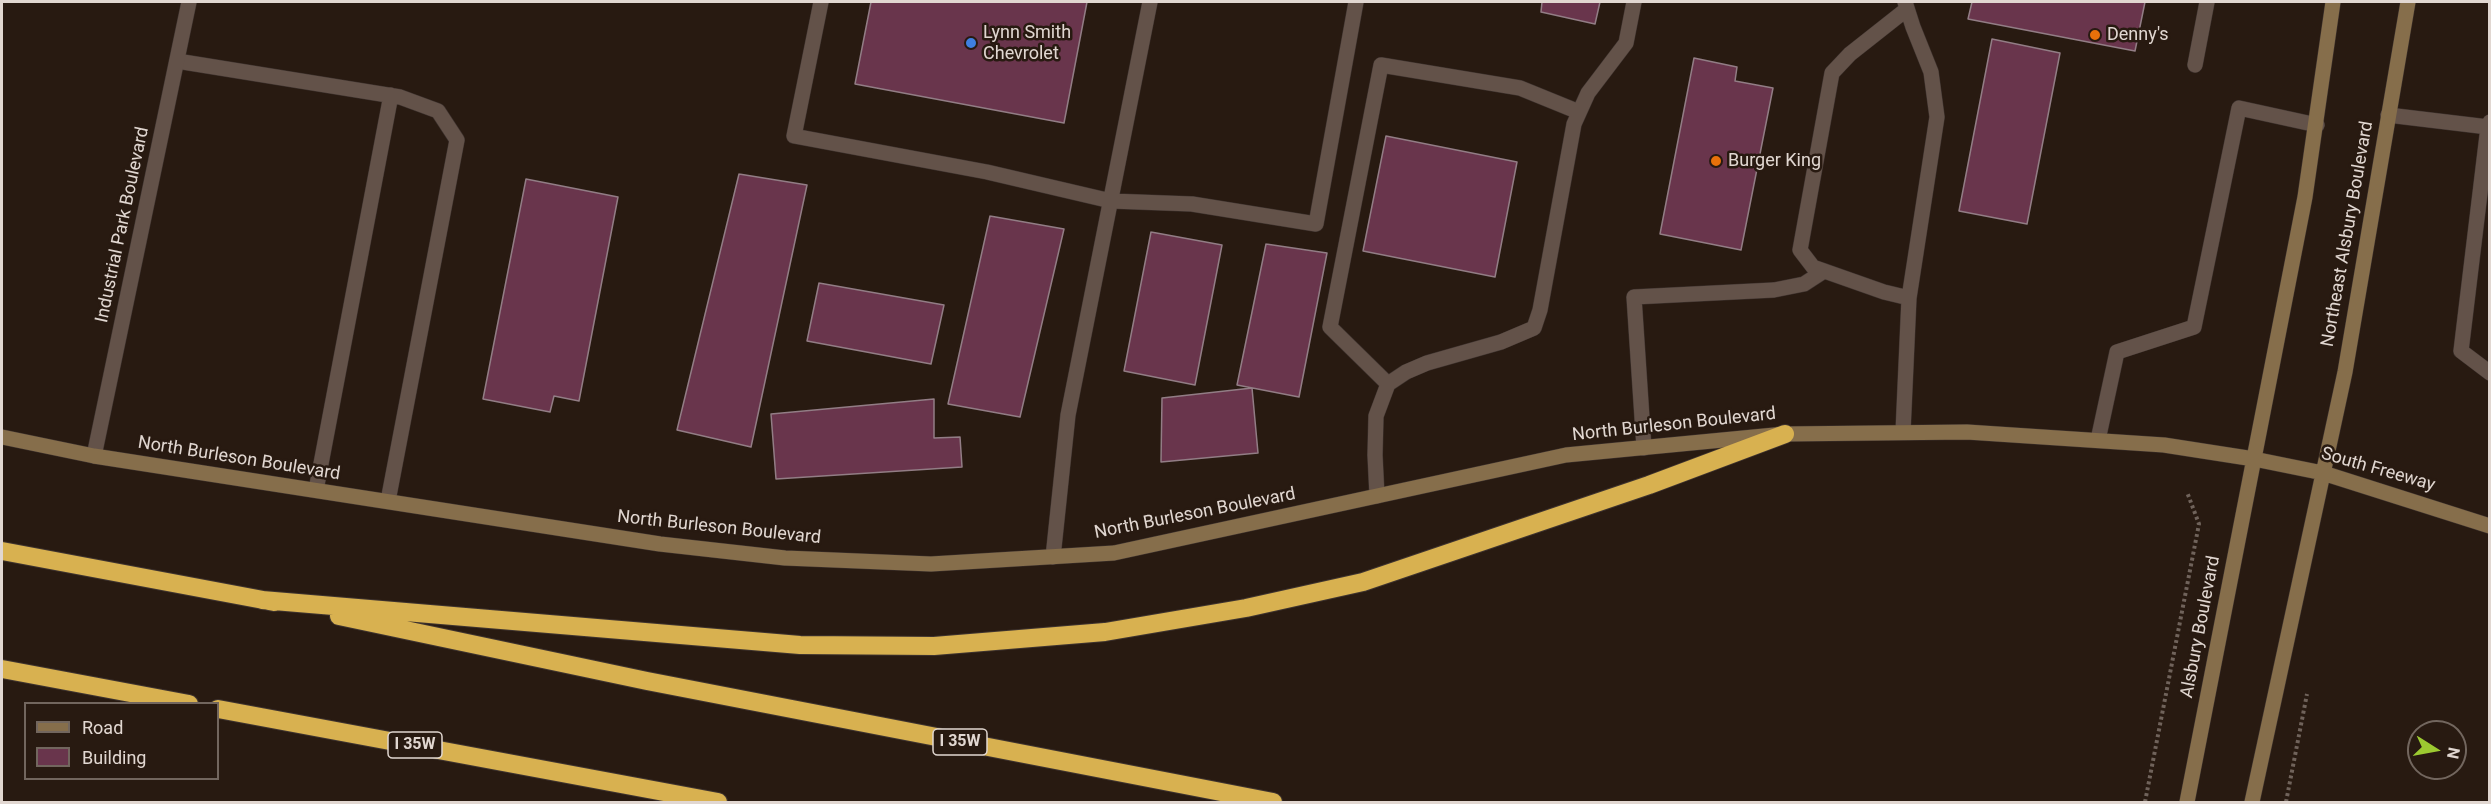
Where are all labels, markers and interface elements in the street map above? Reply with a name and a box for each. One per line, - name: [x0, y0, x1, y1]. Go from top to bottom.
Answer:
- place label: Lynn Smith Chevrolet: [983, 22, 1071, 64]
- place label: Denny's: [2107, 24, 2169, 46]
- marker: Denny's: [2088, 28, 2102, 42]
- marker: Lynn Smith Chevrolet: [964, 36, 978, 50]
- street label: Northeast Alsbury Boulevard: [2318, 119, 2378, 349]
- street label: Industrial Park Boulevard: [92, 125, 154, 325]
- place label: Burger King: [1728, 150, 1821, 172]
- marker: Burger King: [1709, 154, 1723, 168]
- street label: North Burleson Boulevard: [1571, 404, 1777, 446]
- street label: North Burleson Boulevard: [136, 432, 342, 486]
- street label: South Freeway: [2319, 443, 2437, 497]
- street label: North Burleson Boulevard: [1092, 484, 1298, 544]
- street label: North Burleson Boulevard: [616, 507, 822, 549]
- street label: Alsbury Boulevard: [2177, 554, 2225, 700]
- legend: [24, 702, 219, 780]
- text: Road: [82, 717, 123, 738]
- north arrow: [2407, 720, 2467, 780]
- road number: I 35W: [933, 729, 987, 755]
- road number: I 35W: [388, 732, 442, 758]
- text: N: [2443, 746, 2464, 760]
- text: Building: [82, 747, 146, 768]

